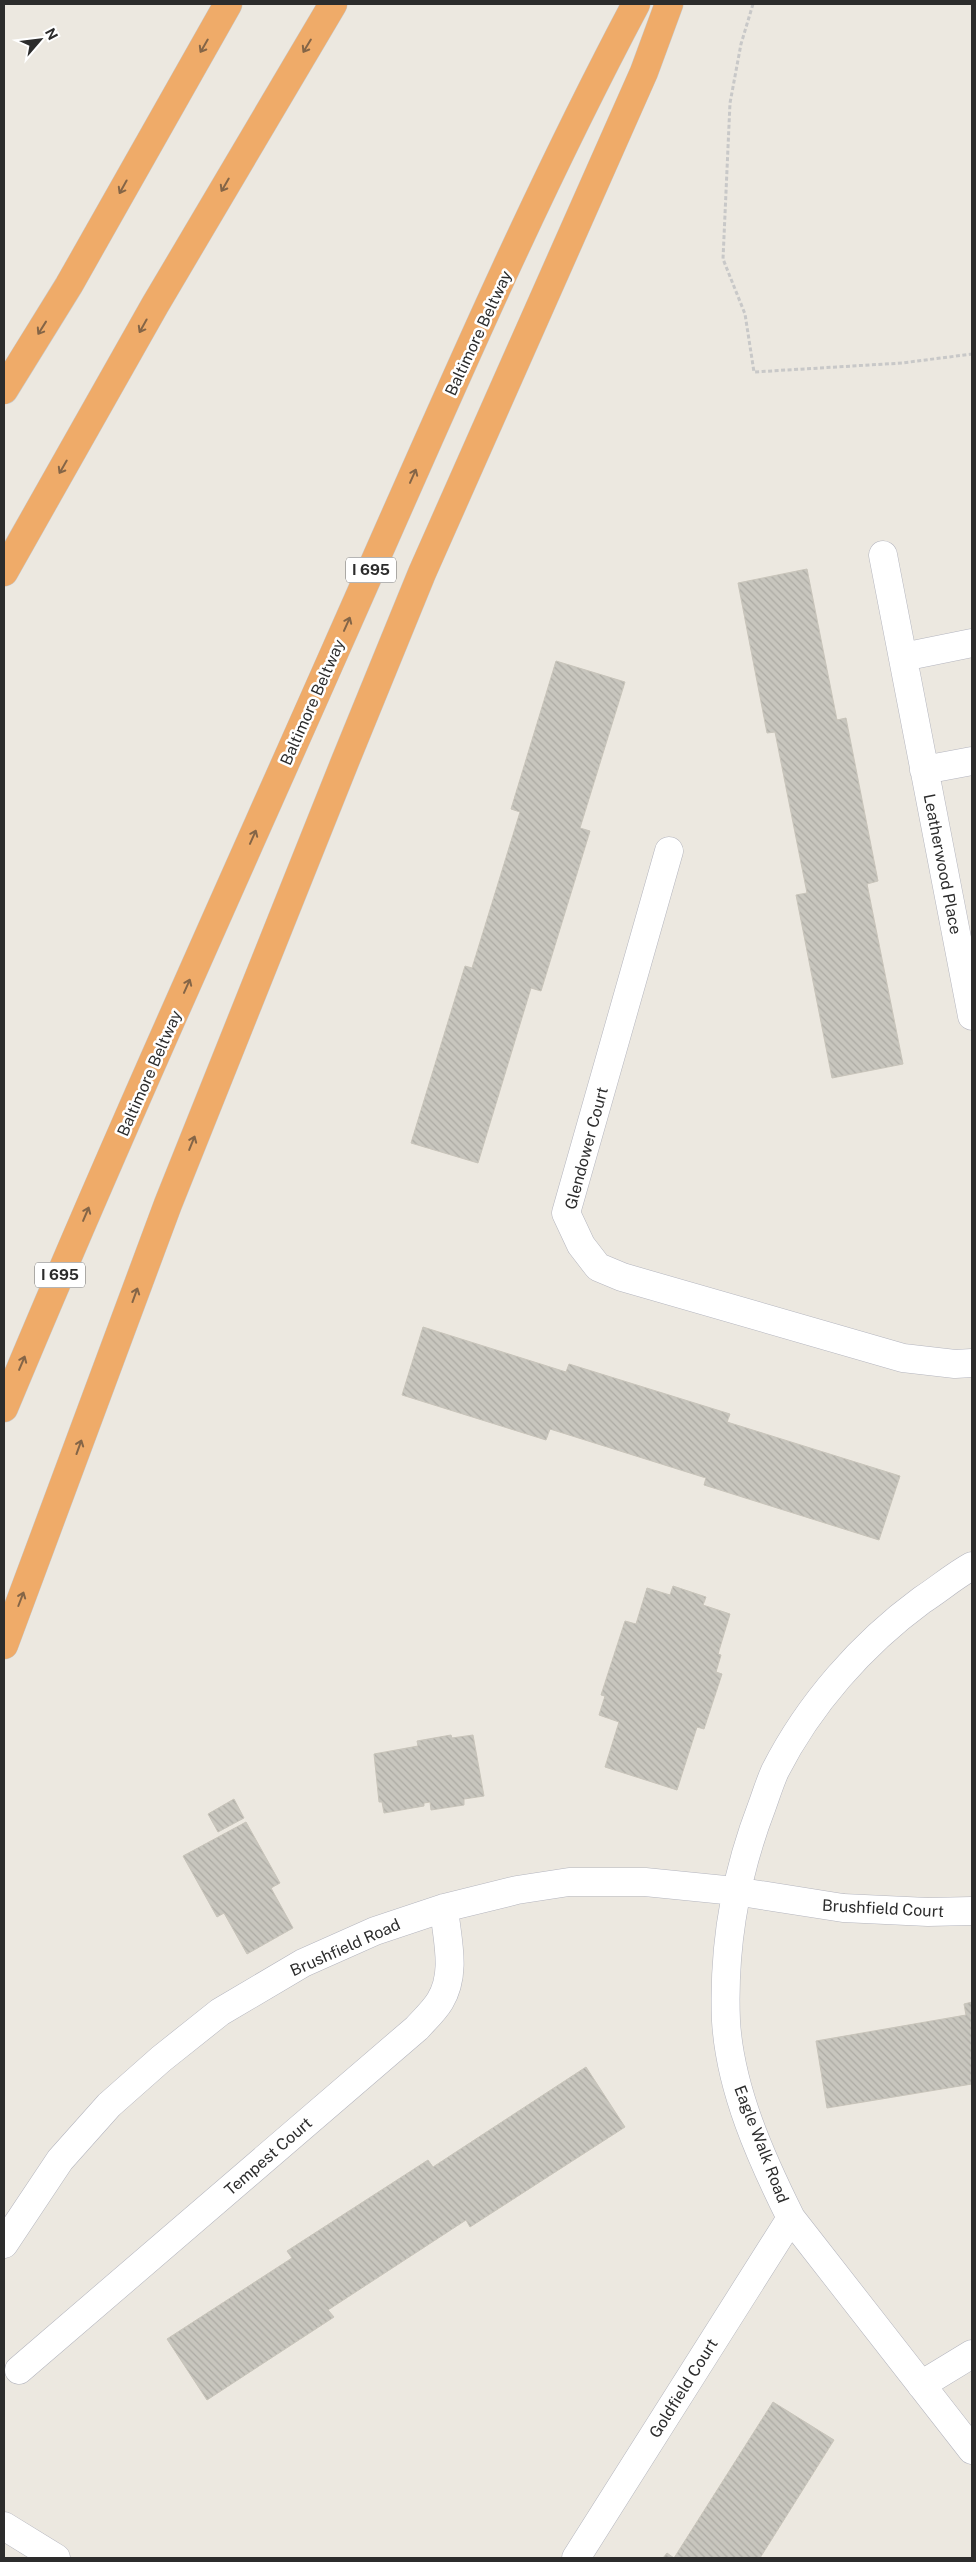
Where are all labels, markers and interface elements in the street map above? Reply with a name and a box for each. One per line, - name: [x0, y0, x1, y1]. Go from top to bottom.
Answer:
- north arrow: [15, 15, 65, 65]
- text: N: [42, 25, 61, 42]
- one-way arrow: [198, 38, 208, 53]
- one-way arrow: [302, 38, 312, 52]
- one-way arrow: [219, 178, 229, 192]
- one-way arrow: [118, 180, 128, 194]
- street label: Baltimore Beltway: [441, 267, 516, 399]
- one-way arrow: [138, 318, 148, 333]
- one-way arrow: [37, 321, 47, 335]
- one-way arrow: [58, 460, 68, 474]
- one-way arrow: [408, 469, 418, 484]
- road number: I 695: [346, 558, 396, 582]
- one-way arrow: [342, 617, 352, 632]
- street label: Baltimore Beltway: [276, 636, 349, 768]
- street label: Leatherwood Place: [920, 792, 965, 936]
- one-way arrow: [248, 830, 258, 845]
- one-way arrow: [183, 979, 193, 994]
- street label: Baltimore Beltway: [113, 1007, 186, 1139]
- street label: Glendower Court: [561, 1085, 612, 1212]
- one-way arrow: [188, 1136, 198, 1151]
- one-way arrow: [82, 1207, 92, 1222]
- road number: I 695: [35, 1262, 85, 1288]
- one-way arrow: [131, 1288, 140, 1303]
- one-way arrow: [18, 1356, 28, 1371]
- one-way arrow: [75, 1440, 84, 1456]
- one-way arrow: [17, 1592, 26, 1608]
- street label: Brushfield Court: [821, 1896, 944, 1921]
- street label: Brushfield Road: [287, 1915, 403, 1980]
- street label: Eagle Walk Road: [730, 2083, 793, 2206]
- street label: Tempest Court: [221, 2113, 316, 2199]
- street label: Goldfield Court: [645, 2335, 722, 2441]

